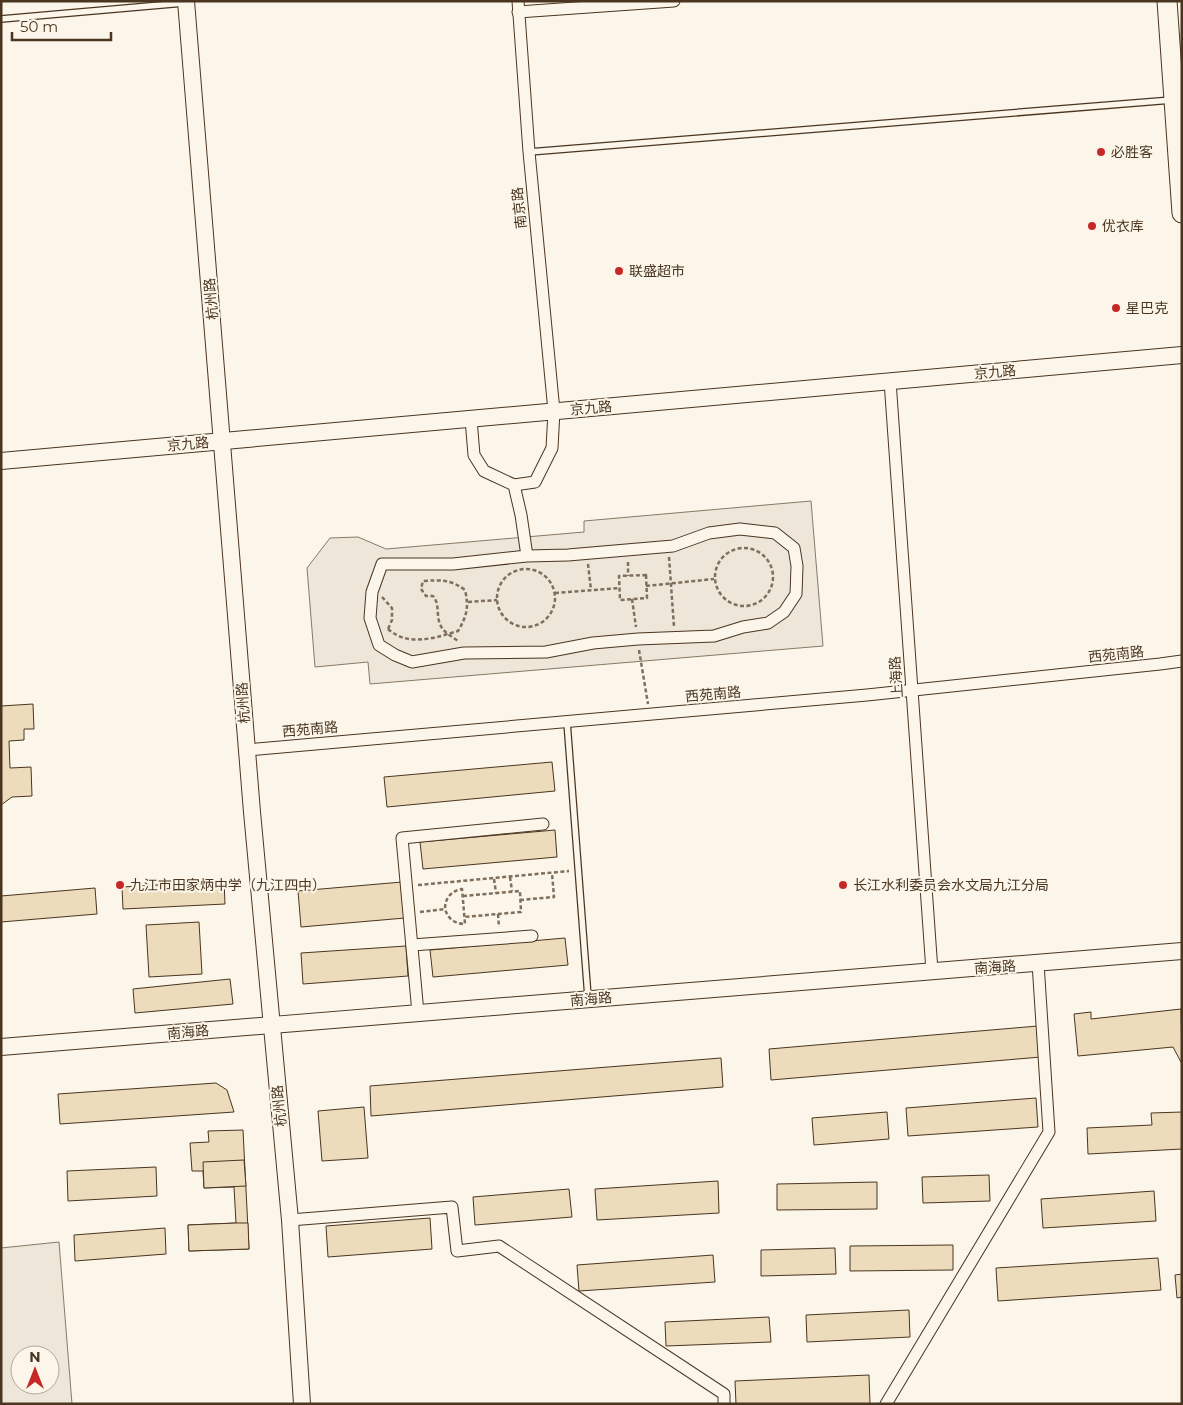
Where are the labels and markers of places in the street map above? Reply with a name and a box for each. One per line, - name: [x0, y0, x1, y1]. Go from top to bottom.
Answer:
- place label: 必胜客: [1111, 143, 1153, 161]
- marker: 必胜客: [1095, 146, 1107, 158]
- place label: 优衣库: [1102, 217, 1144, 235]
- marker: 优衣库: [1086, 220, 1098, 232]
- place label: 联盛超市: [629, 262, 685, 280]
- marker: 联盛超市: [613, 265, 625, 277]
- place label: 星巴克: [1126, 299, 1168, 317]
- marker: 星巴克: [1110, 302, 1122, 314]
- place label: 九江市田家炳中学（九江四中）: [130, 876, 326, 894]
- place label: 长江水利委员会水文局九江分局: [853, 876, 1049, 894]
- marker: 九江市田家炳中学（九江四中）: [114, 879, 126, 891]
- marker: 长江水利委员会水文局九江分局: [837, 879, 849, 891]

